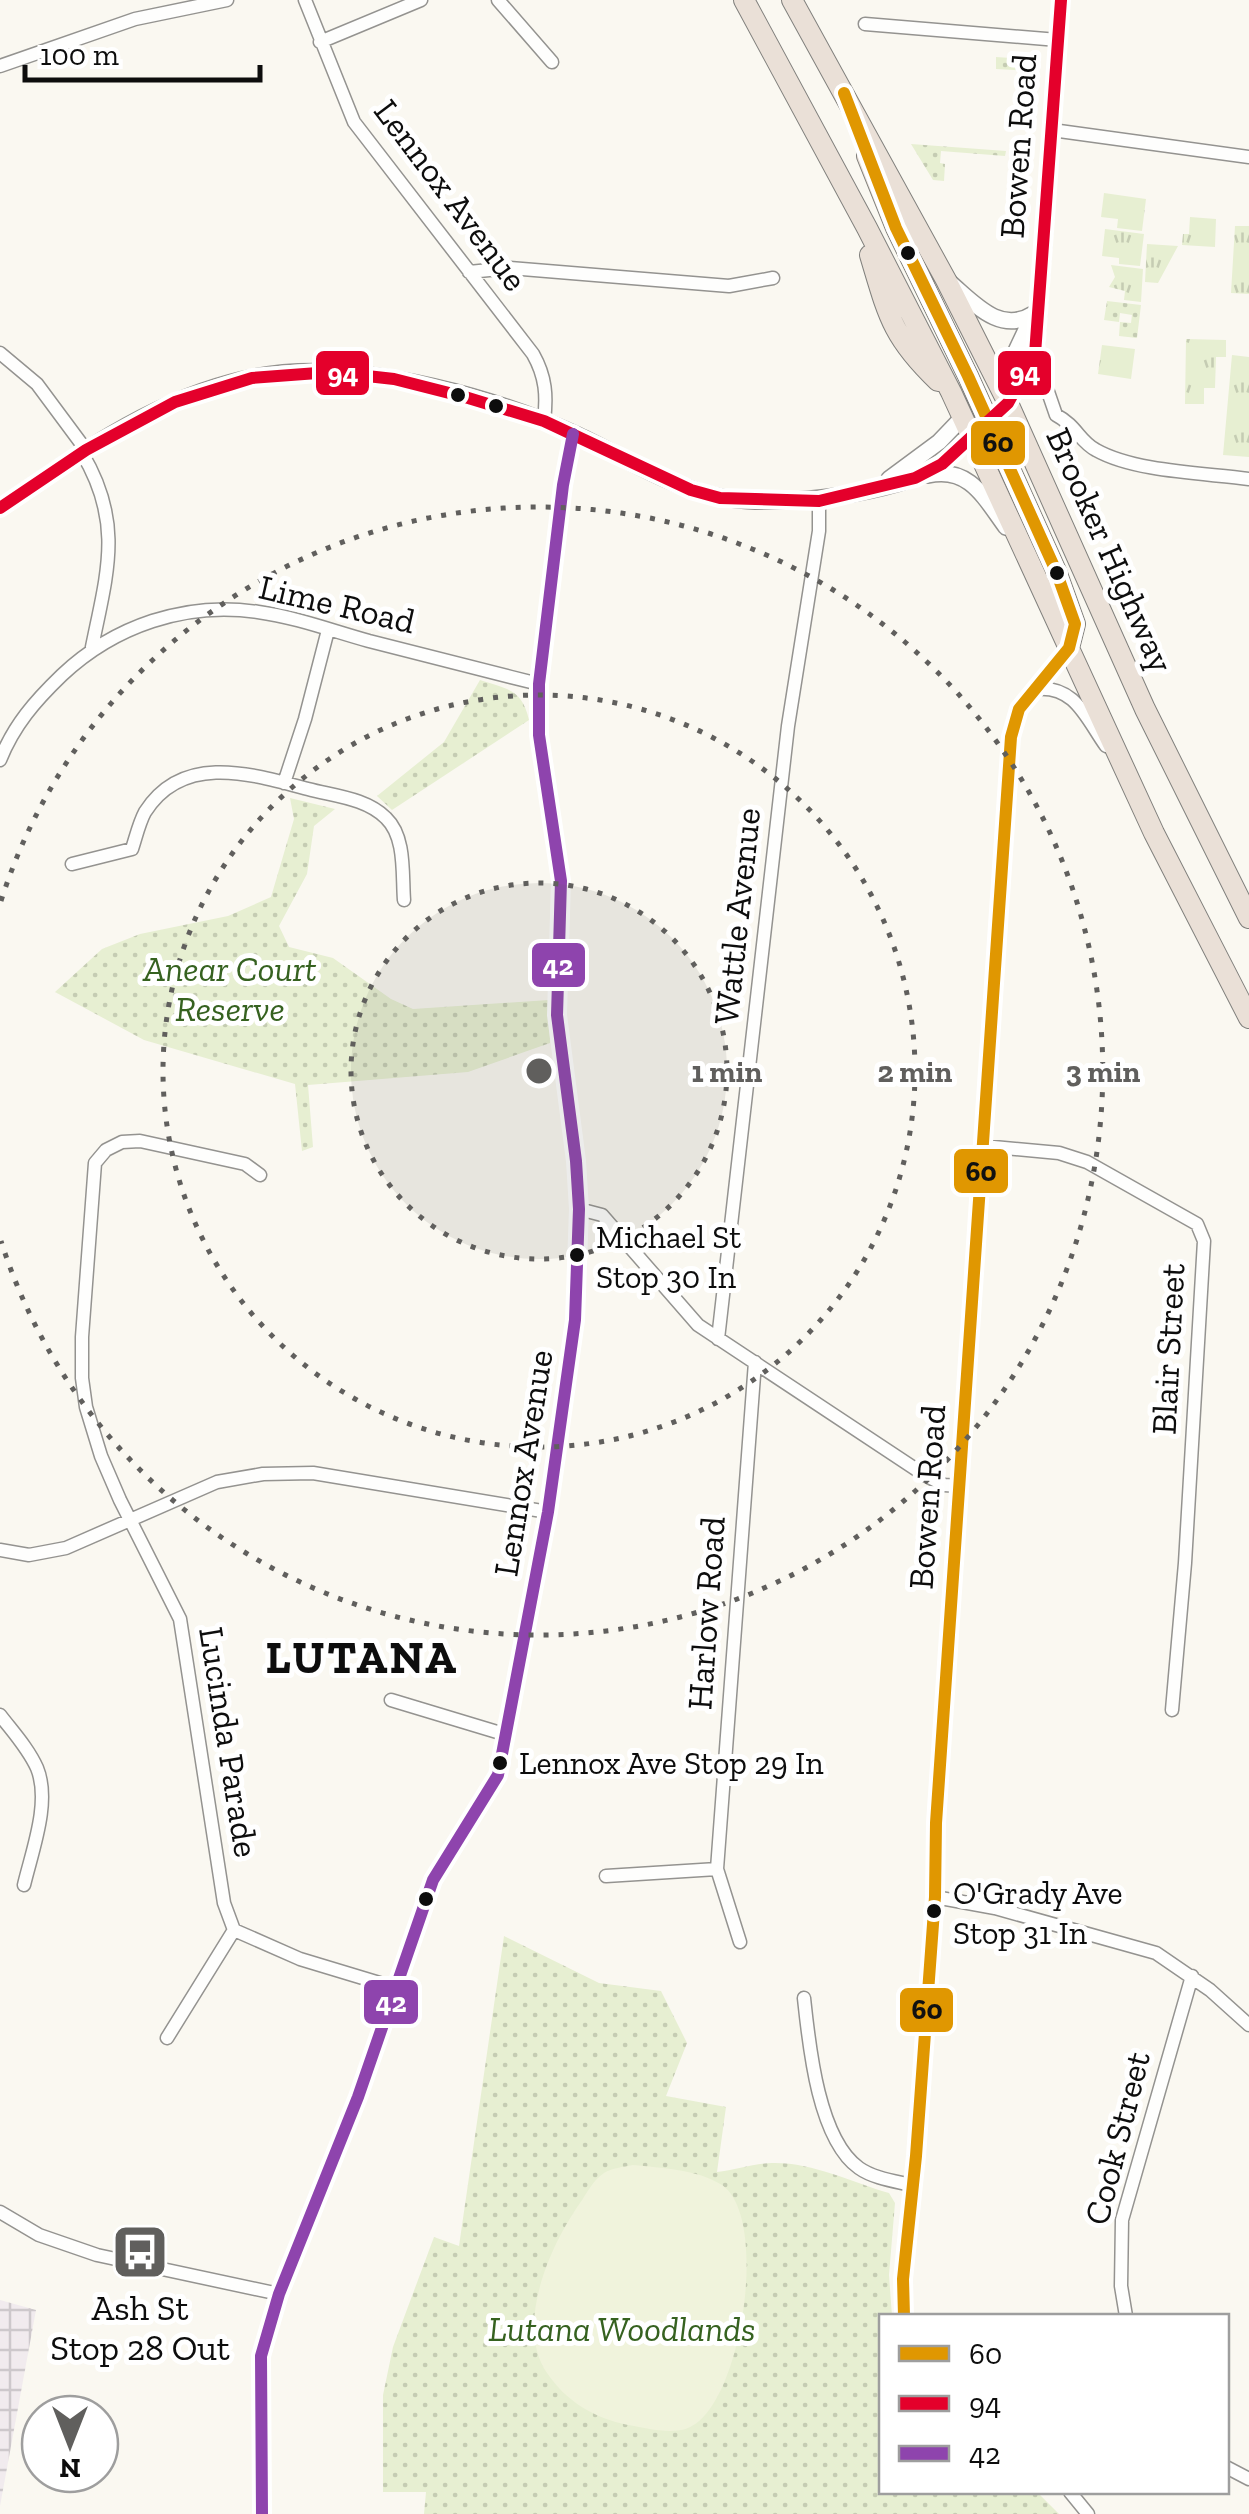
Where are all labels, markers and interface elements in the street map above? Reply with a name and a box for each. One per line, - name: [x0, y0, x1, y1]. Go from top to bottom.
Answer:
- scale bar: [25, 20, 260, 82]
- text: 100 m: [40, 37, 119, 73]
- street label: Bowen Road: [991, 52, 1045, 240]
- street label: Lennox Avenue: [365, 91, 537, 299]
- unlabelled marker: [898, 243, 918, 263]
- line badge: 94: [314, 349, 371, 397]
- line badge: 94: [996, 349, 1053, 397]
- text: 94: [1010, 356, 1041, 389]
- text: 94: [328, 357, 359, 390]
- unlabelled marker: [448, 385, 468, 405]
- unlabelled marker: [486, 396, 506, 416]
- line badge: 60: [969, 419, 1027, 467]
- street label: Brooker Highway: [1037, 421, 1183, 679]
- text: 60: [982, 426, 1014, 459]
- unlabelled marker: [1047, 563, 1067, 583]
- street label: Lime Road: [255, 566, 419, 642]
- street label: Wattle Avenue: [705, 806, 769, 1026]
- line badge: 42: [530, 941, 587, 989]
- park label: Anear Court Reserve: [142, 948, 317, 1030]
- text: 42: [543, 949, 574, 982]
- centre of rings: [521, 1053, 557, 1089]
- text: 1 min: [692, 1054, 763, 1090]
- text: 2 min: [878, 1054, 953, 1090]
- text: 3 min: [1066, 1054, 1141, 1090]
- line badge: 60: [952, 1147, 1010, 1195]
- text: 60: [965, 1155, 997, 1188]
- place label: Michael St Stop 30 In: [596, 1218, 741, 1296]
- marker: Michael St Stop 30 In: [567, 1245, 587, 1265]
- street label: Blair Street: [1143, 1262, 1193, 1436]
- street label: Lennox Avenue: [484, 1347, 562, 1579]
- street label: Bowen Road: [900, 1403, 954, 1591]
- street label: Harlow Road: [678, 1515, 734, 1711]
- street label: Lucinda Parade: [190, 1624, 268, 1860]
- district label: LUTANA: [266, 1631, 458, 1685]
- place label: Lennox Ave Stop 29 In: [519, 1744, 824, 1782]
- marker: Lennox Ave Stop 29 In: [490, 1753, 510, 1773]
- place label: O'Grady Ave Stop 31 In: [953, 1874, 1123, 1952]
- unlabelled marker: [416, 1889, 436, 1909]
- marker: O'Grady Ave Stop 31 In: [924, 1901, 944, 1921]
- line badge: 42: [362, 1978, 420, 2026]
- text: 42: [376, 1986, 407, 2019]
- line badge: 60: [898, 1986, 955, 2034]
- text: 60: [911, 1993, 943, 2026]
- street label: Cook Street: [1075, 2047, 1159, 2229]
- bus stop icon: Ash St Stop 28 Out: [110, 2222, 170, 2282]
- place label: Ash St Stop 28 Out: [50, 2287, 230, 2369]
- park label: Lutana Woodlands: [488, 2308, 756, 2350]
- legend: [879, 2314, 1229, 2494]
- text: 60: [969, 2336, 1002, 2372]
- text: 94: [969, 2386, 1001, 2422]
- north arrow: [20, 2394, 120, 2494]
- text: 42: [969, 2436, 1001, 2472]
- text: N: [59, 2452, 81, 2485]

